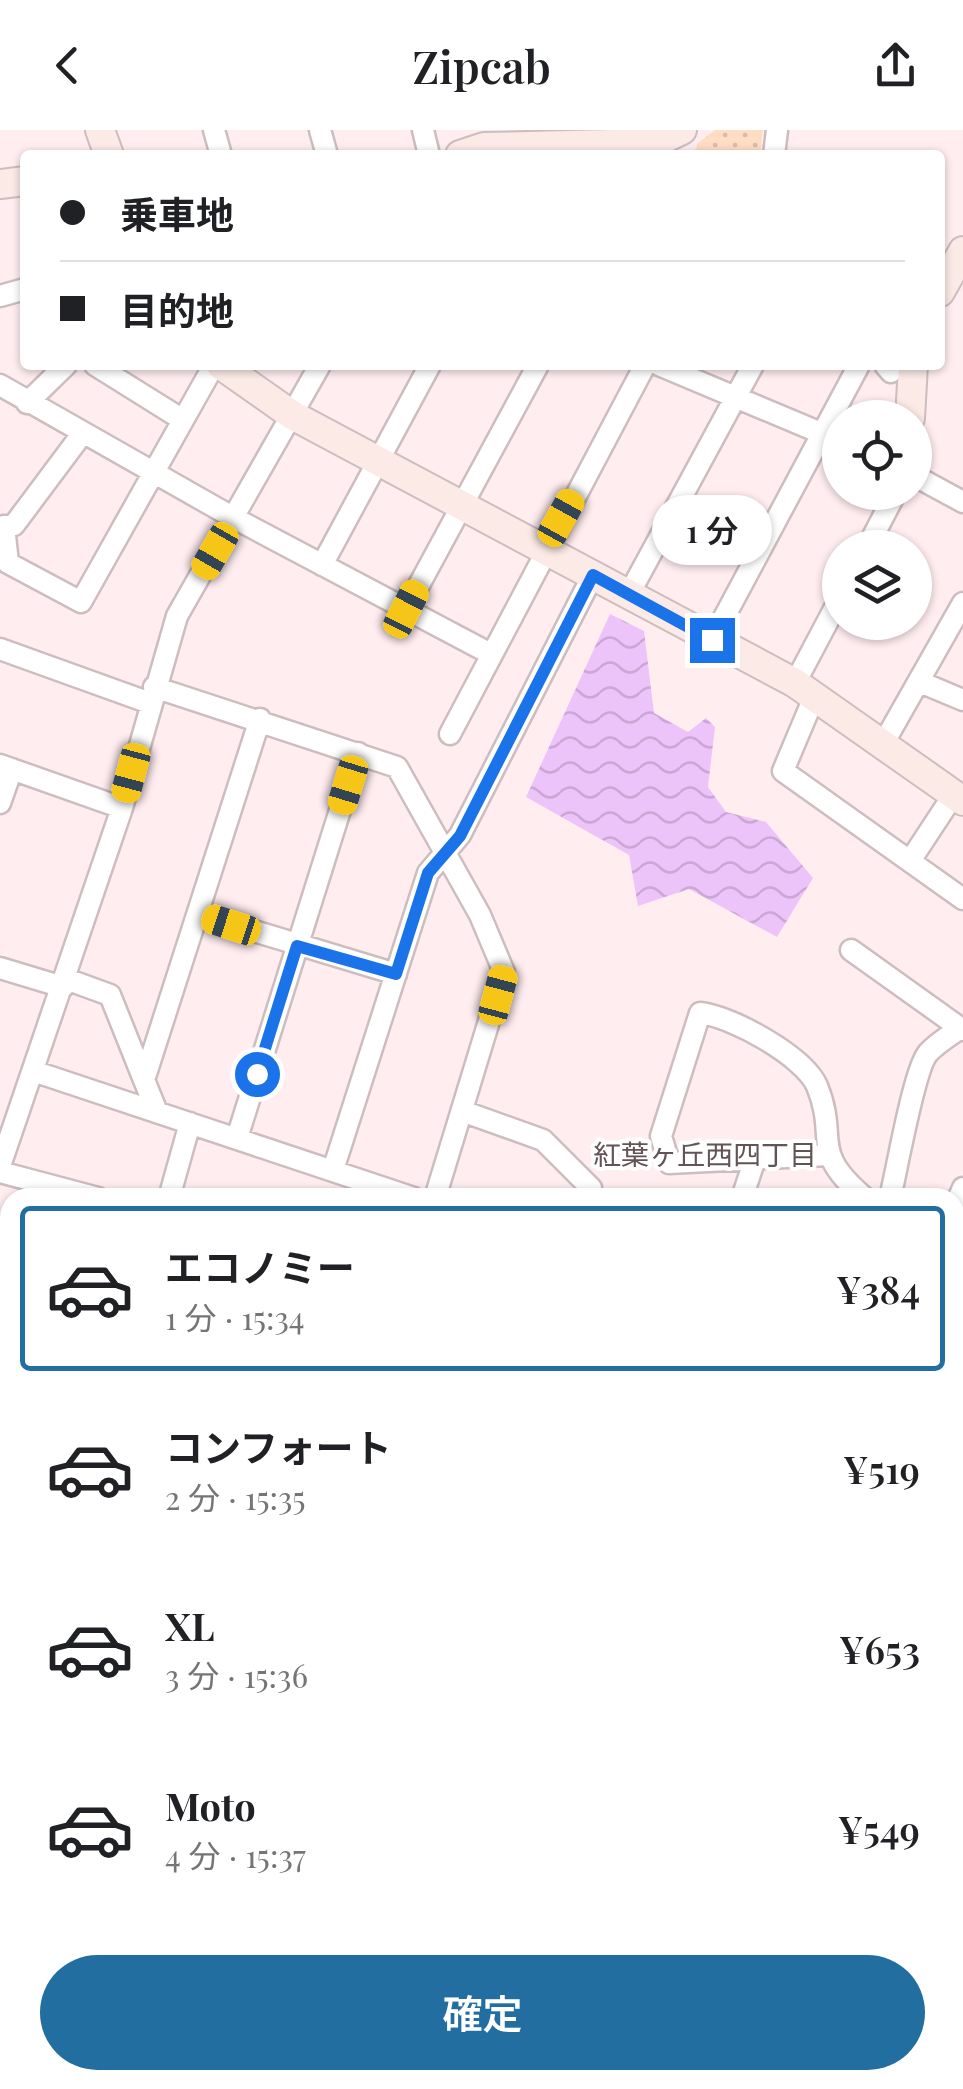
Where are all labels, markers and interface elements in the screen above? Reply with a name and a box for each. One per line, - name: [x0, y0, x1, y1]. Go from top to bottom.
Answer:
- text: Zipcab: [412, 35, 551, 95]
- icon: back: [40, 38, 95, 93]
- icon: share: [868, 38, 923, 93]
- text: 乗車地: [120, 188, 234, 239]
- text: 目的地: [120, 284, 234, 335]
- map controls: [822, 400, 932, 640]
- button: locate: [822, 400, 932, 510]
- car: [533, 484, 589, 552]
- callout: 1 分: [652, 495, 772, 565]
- text: 1 分: [686, 508, 738, 551]
- car: [187, 518, 243, 584]
- button: layers: [822, 530, 932, 640]
- car: [379, 575, 433, 643]
- route end: [690, 618, 735, 663]
- car: [109, 740, 153, 806]
- car: [325, 752, 371, 818]
- car: [198, 901, 264, 949]
- car: [476, 962, 520, 1028]
- route start: [235, 1052, 280, 1097]
- district label: 紅葉ヶ丘西四丁目: [593, 1135, 817, 1172]
- text: エコノミー: [165, 1241, 355, 1292]
- icon: car: [45, 1244, 135, 1334]
- text: ¥384: [836, 1263, 920, 1314]
- text: 1 分 · 15:34: [165, 1295, 305, 1338]
- text: コンフォート: [165, 1421, 392, 1472]
- icon: car: [45, 1424, 135, 1514]
- text: ¥519: [843, 1443, 920, 1494]
- text: 2 分 · 15:35: [165, 1475, 306, 1518]
- text: XL: [165, 1600, 214, 1651]
- icon: car: [45, 1604, 135, 1694]
- text: ¥653: [839, 1623, 920, 1674]
- text: 3 分 · 15:36: [165, 1653, 308, 1696]
- text: Moto: [165, 1780, 256, 1831]
- icon: car: [45, 1784, 135, 1874]
- text: ¥549: [838, 1803, 920, 1854]
- text: 4 分 · 15:37: [165, 1833, 306, 1876]
- button: 確定: [40, 1955, 925, 2070]

